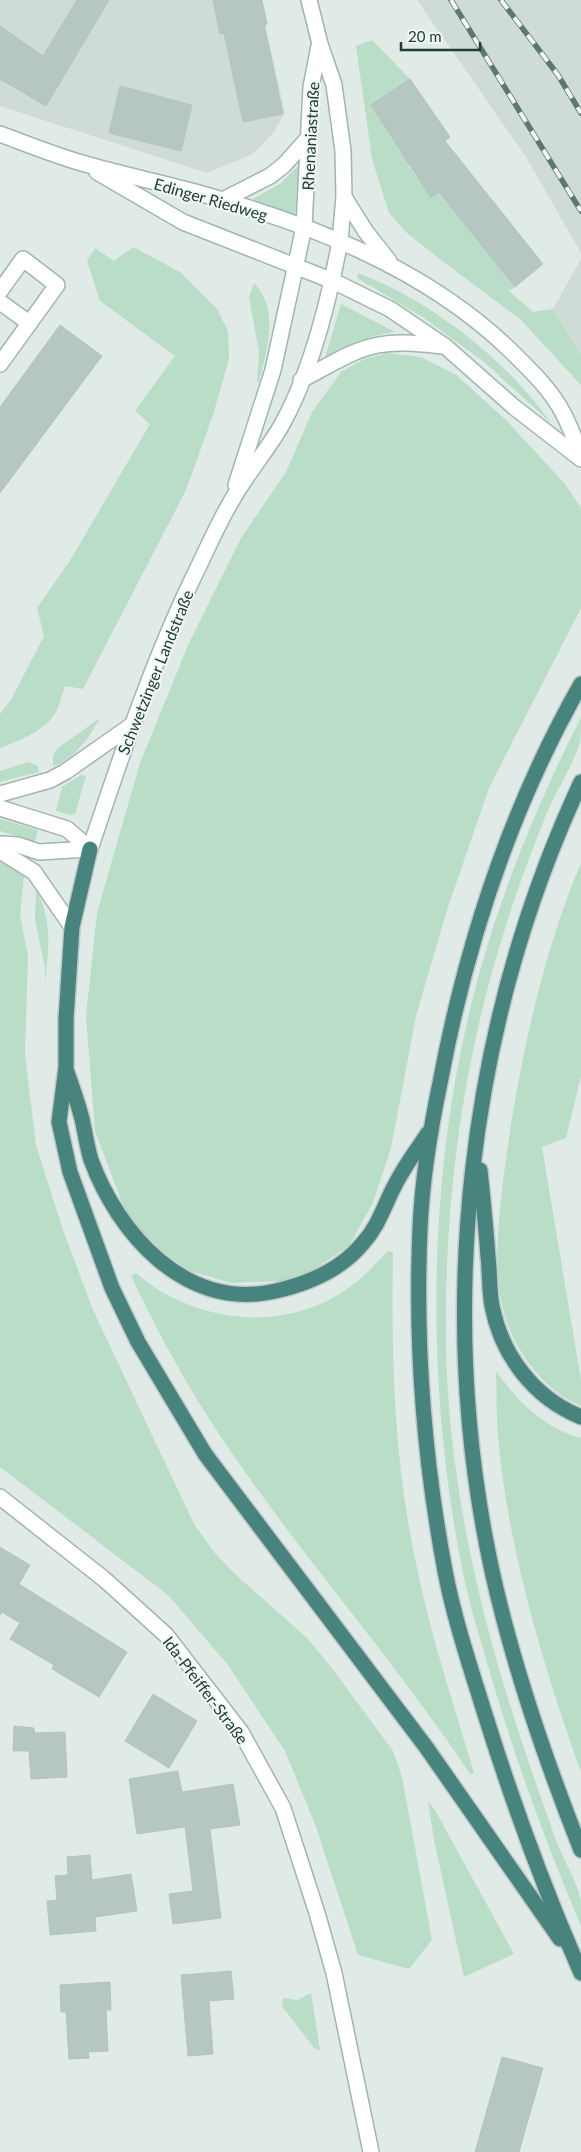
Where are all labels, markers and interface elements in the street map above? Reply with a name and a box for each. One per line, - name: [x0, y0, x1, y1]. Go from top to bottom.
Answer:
- scale bar: [401, 20, 480, 52]
- text: 20 m: [408, 27, 442, 45]
- street label: Rhenaniastraße: [298, 81, 322, 191]
- street label: Edinger Riedweg: [152, 174, 270, 224]
- street label: Schwetzinger Landstraße: [113, 587, 197, 757]
- street label: Ida-Pfeiffer-Straße: [159, 1632, 253, 1748]

